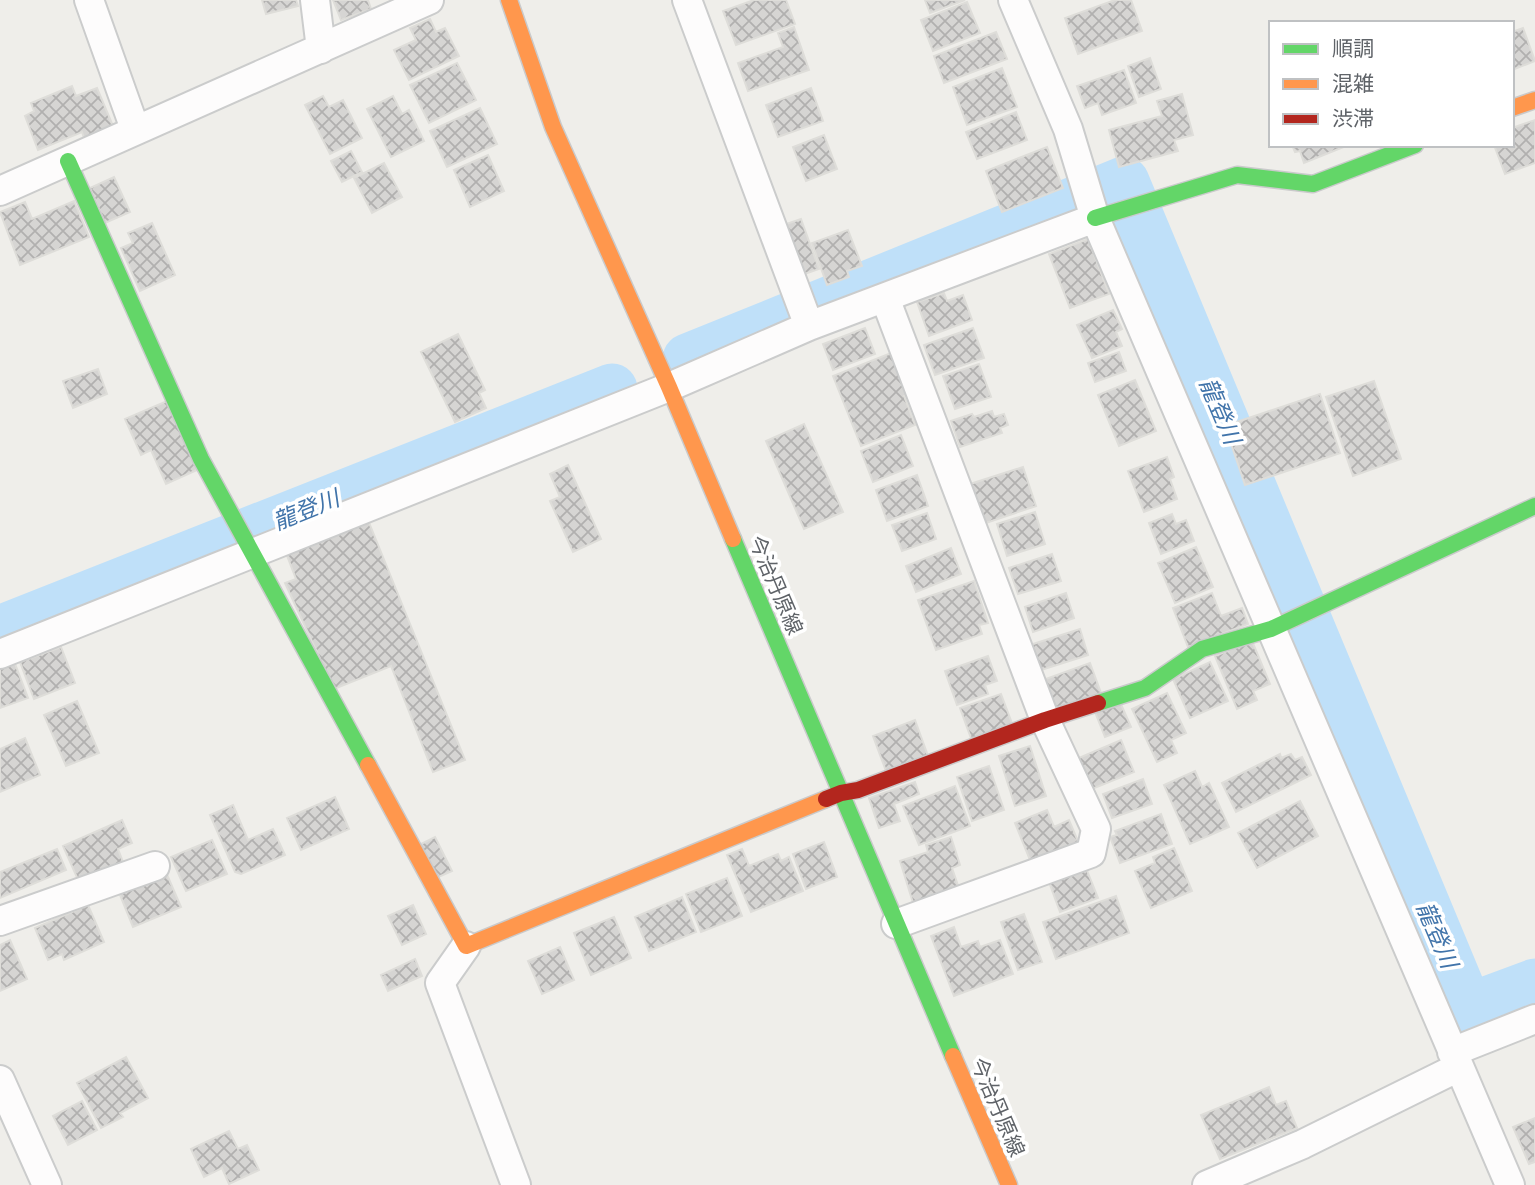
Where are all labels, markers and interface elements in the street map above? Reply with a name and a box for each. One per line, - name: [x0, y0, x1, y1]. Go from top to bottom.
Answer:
- legend: [1269, 21, 1514, 147]
- text: 順調: [1332, 36, 1374, 61]
- text: 混雑: [1332, 71, 1374, 96]
- text: 渋滞: [1332, 106, 1374, 131]
- water label: 龍登川: [1194, 374, 1248, 451]
- water label: 龍登川: [269, 483, 346, 536]
- street label: 今治丹原線: [744, 532, 808, 638]
- water label: 龍登川: [1411, 898, 1465, 975]
- street label: 今治丹原線: [966, 1054, 1030, 1160]

